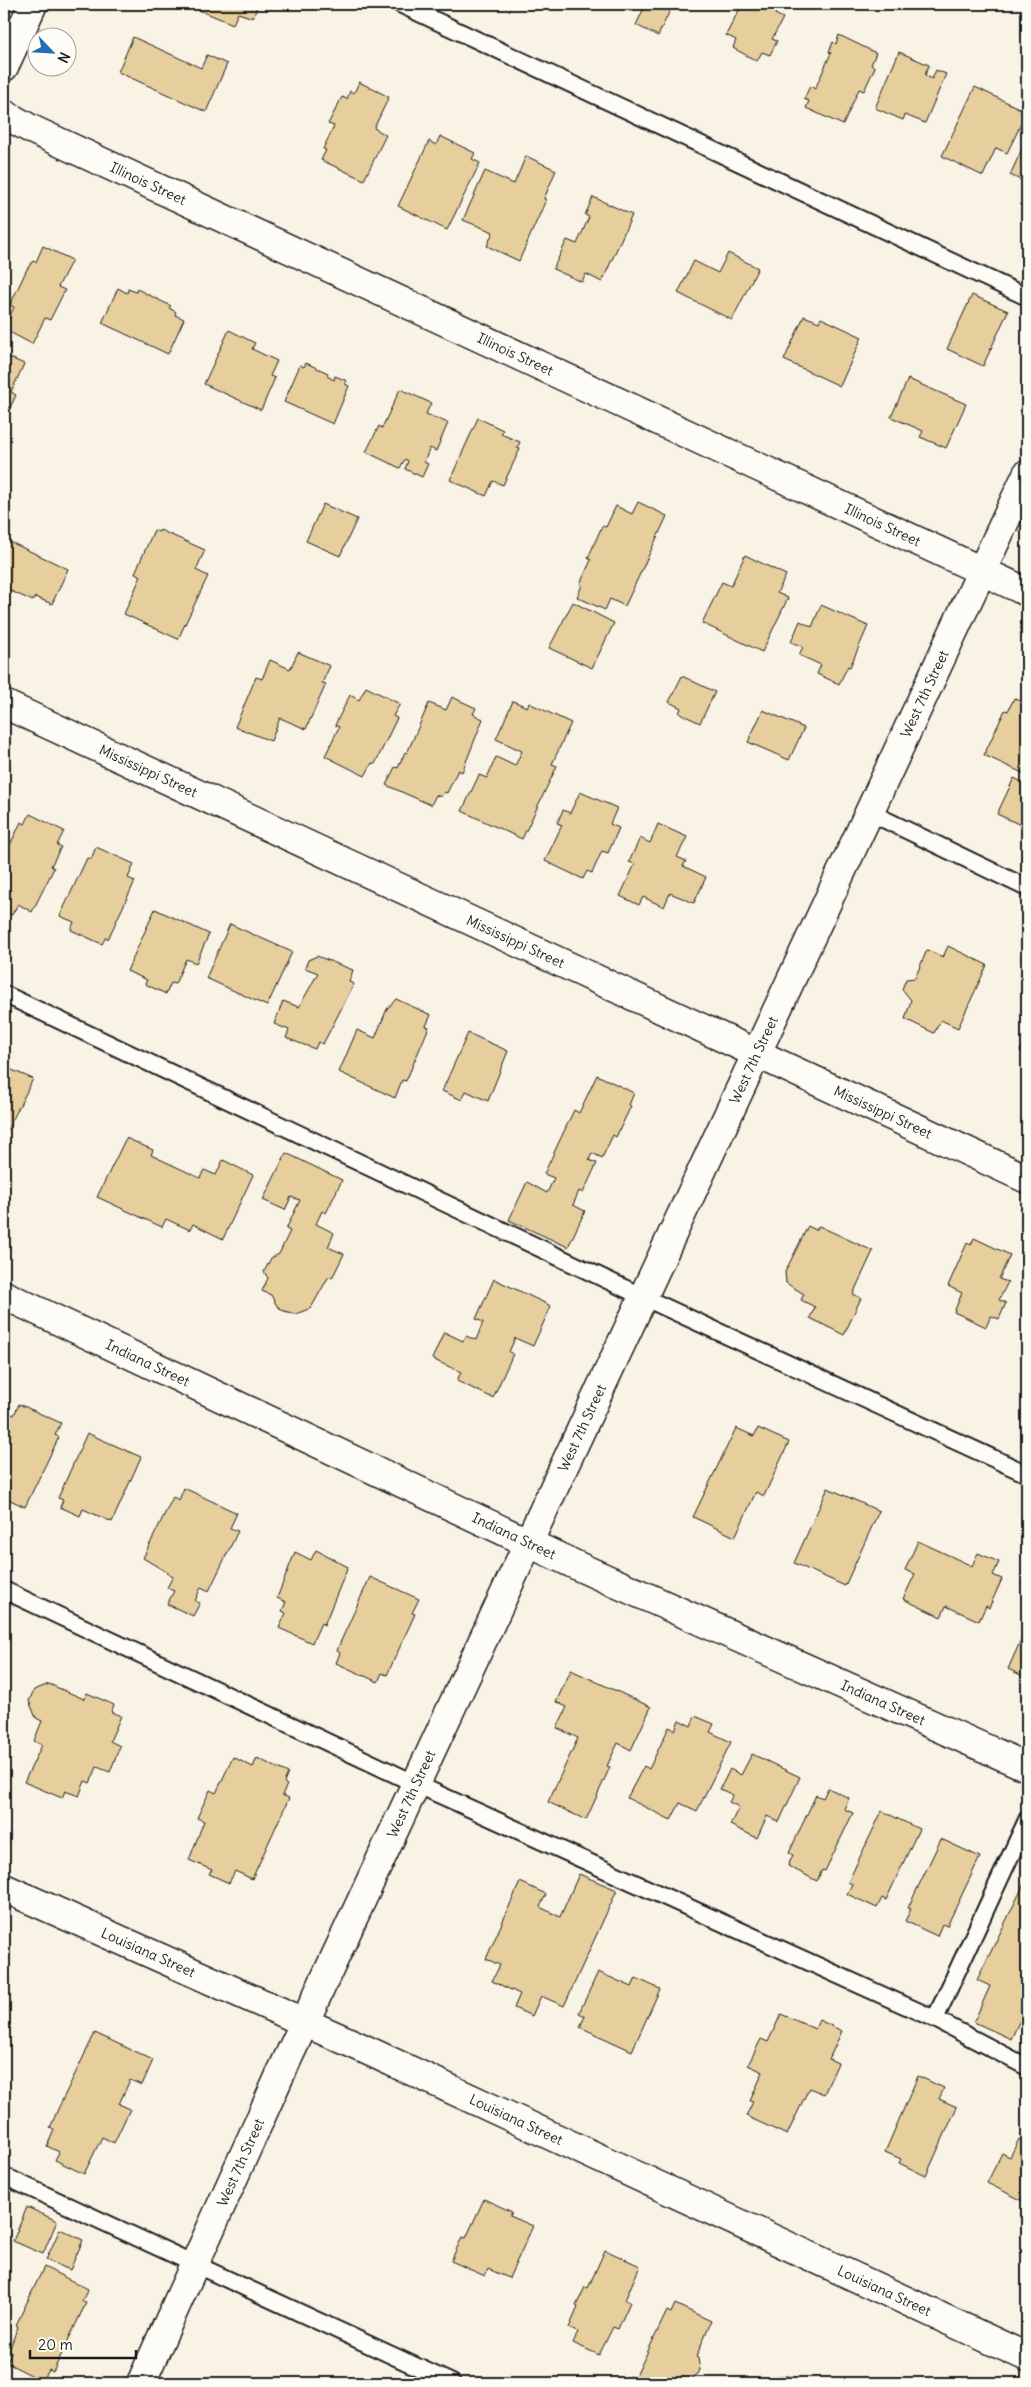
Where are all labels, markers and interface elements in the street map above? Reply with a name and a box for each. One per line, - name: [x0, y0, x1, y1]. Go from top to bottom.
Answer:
- north arrow: [28, 28, 78, 78]
- text: N: [54, 49, 74, 66]
- street label: Illinois Street: [107, 158, 189, 209]
- street label: Illinois Street: [474, 329, 556, 380]
- street label: Illinois Street: [842, 499, 924, 550]
- street label: West 7th Street: [896, 647, 953, 741]
- street label: Mississippi Street: [96, 740, 200, 802]
- street label: Mississippi Street: [464, 911, 568, 972]
- street label: West 7th Street: [725, 1013, 782, 1107]
- street label: Mississippi Street: [831, 1082, 935, 1143]
- street label: Indiana Street: [103, 1335, 193, 1390]
- street label: West 7th Street: [554, 1381, 610, 1475]
- street label: Indiana Street: [469, 1508, 559, 1563]
- street label: Indiana Street: [838, 1676, 928, 1729]
- street label: West 7th Street: [383, 1747, 439, 1841]
- street label: Louisiana Street: [98, 1924, 198, 1981]
- street label: Louisiana Street: [466, 2090, 566, 2149]
- street label: West 7th Street: [213, 2115, 268, 2209]
- street label: Louisiana Street: [835, 2261, 934, 2320]
- scale bar: [30, 2327, 136, 2359]
- text: 20 m: [38, 2335, 73, 2354]

